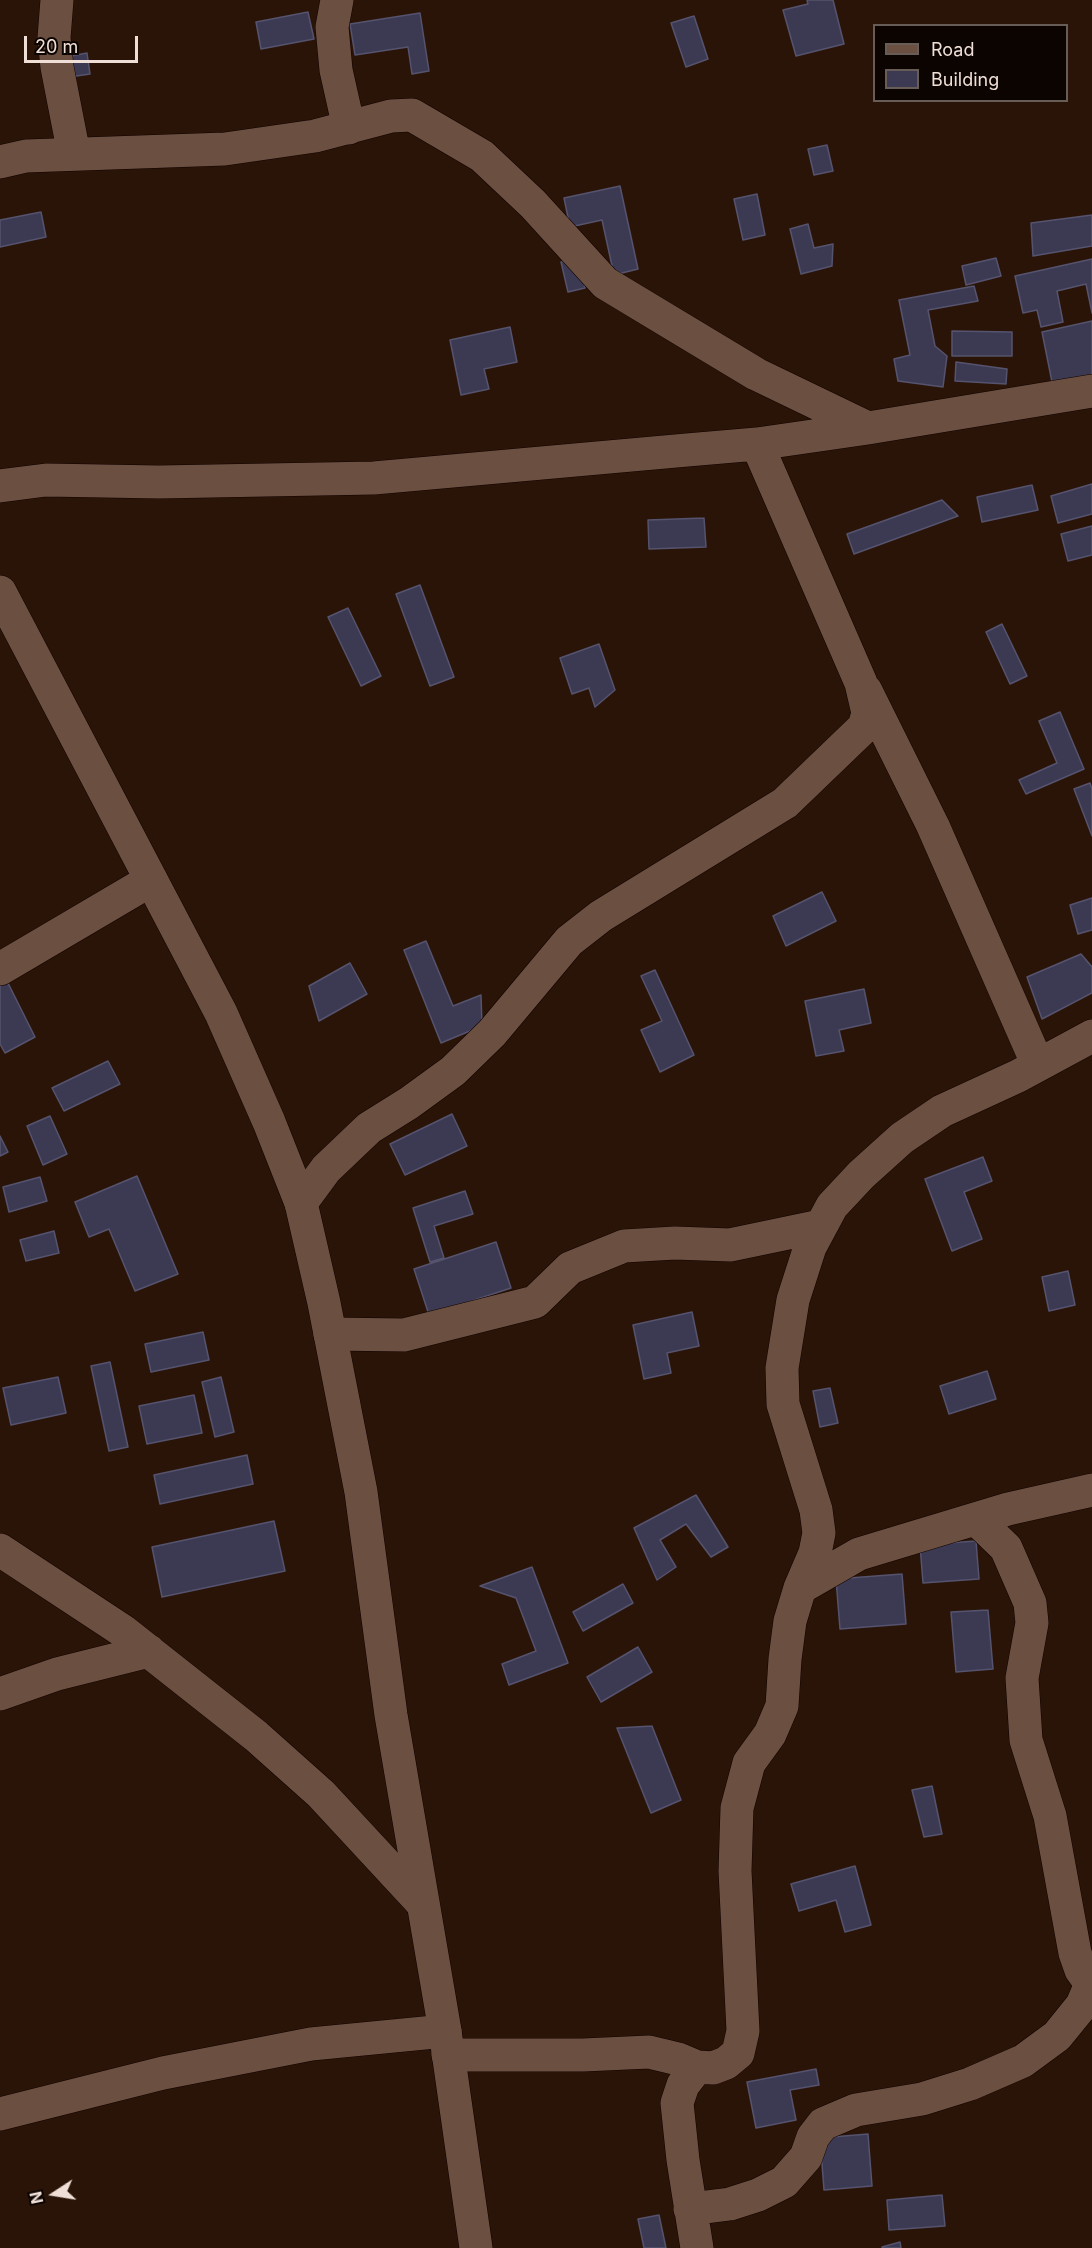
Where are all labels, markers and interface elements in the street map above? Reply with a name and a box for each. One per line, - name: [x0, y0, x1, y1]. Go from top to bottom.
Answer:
- scale bar: [27, 24, 141, 62]
- legend: [873, 24, 1068, 102]
- text: 20 m: [35, 36, 78, 57]
- text: Road: [931, 39, 974, 60]
- text: Building: [931, 69, 999, 90]
- north arrow: [24, 2164, 84, 2224]
- text: N: [25, 2190, 47, 2206]

